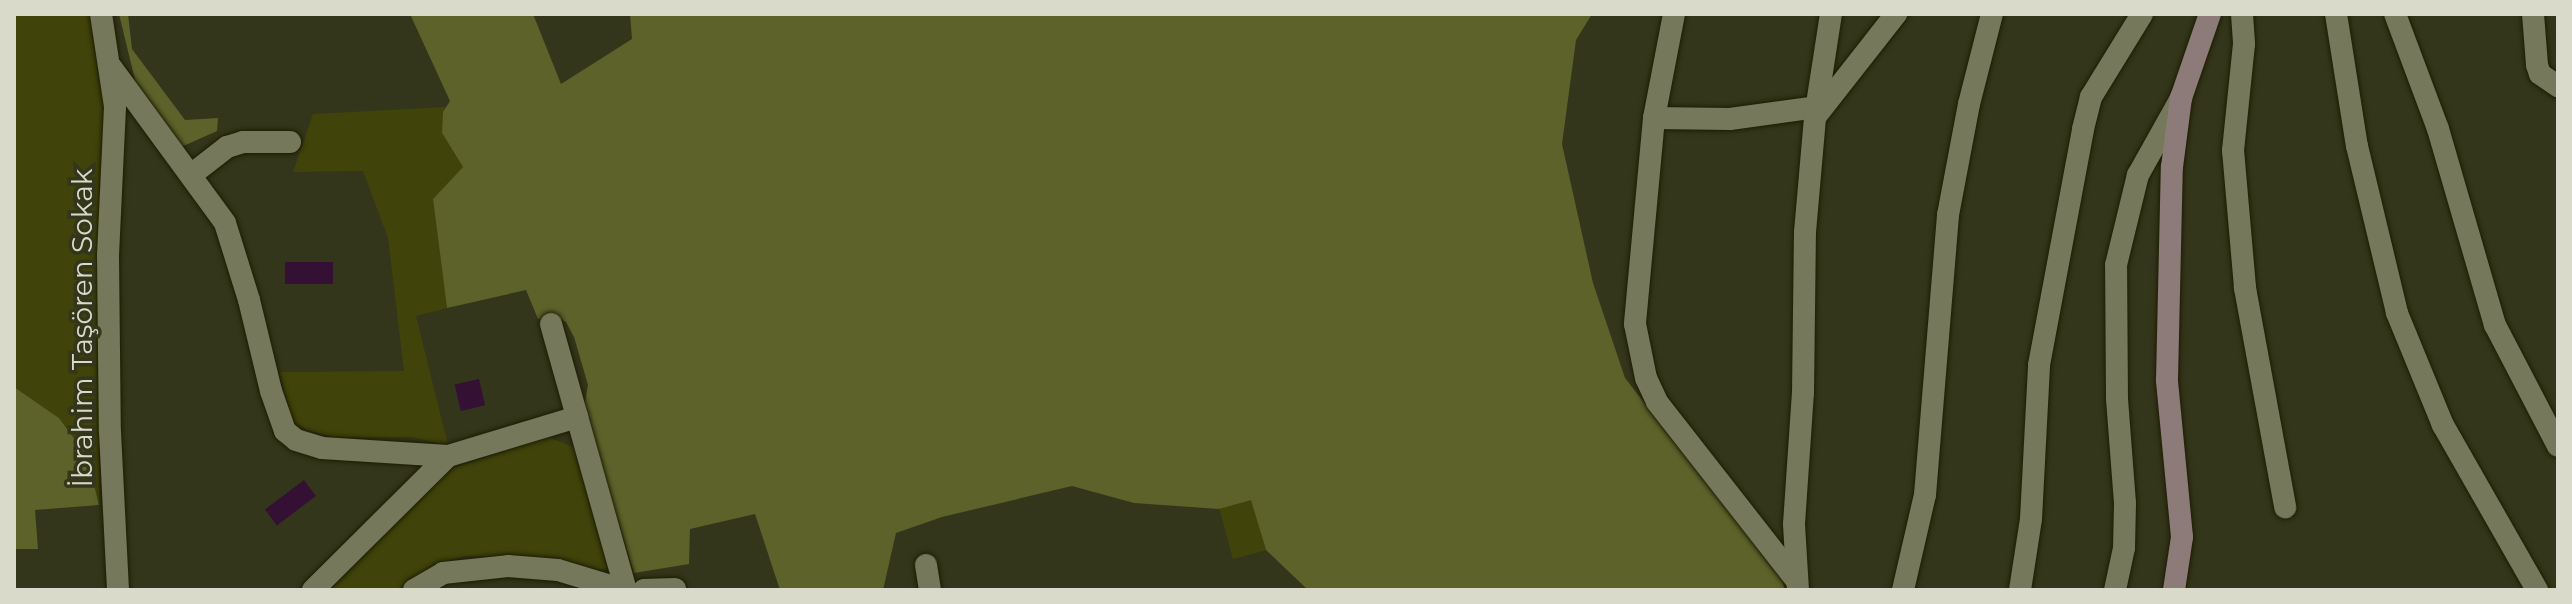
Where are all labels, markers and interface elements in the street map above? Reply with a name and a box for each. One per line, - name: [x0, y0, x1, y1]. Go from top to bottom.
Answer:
- street label: İbrahim Taşören Sokak: [65, 168, 99, 488]

